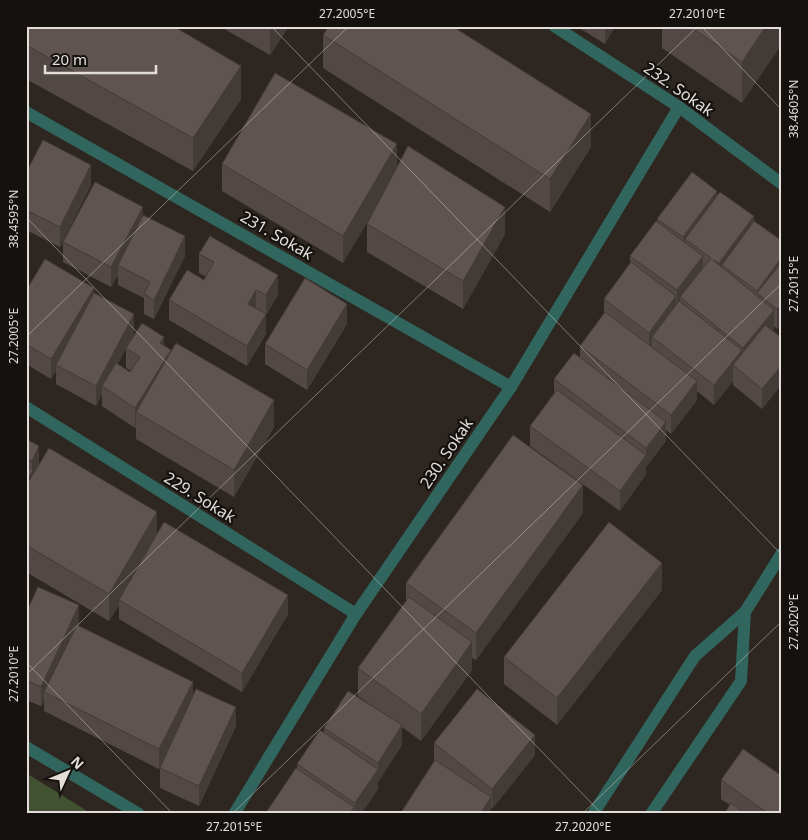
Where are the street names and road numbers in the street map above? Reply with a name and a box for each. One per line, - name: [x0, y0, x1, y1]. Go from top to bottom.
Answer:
- street label: 232. Sokak: [640, 57, 719, 121]
- street label: 231. Sokak: [237, 205, 318, 265]
- street label: 230. Sokak: [414, 413, 478, 492]
- street label: 229. Sokak: [160, 466, 240, 528]

